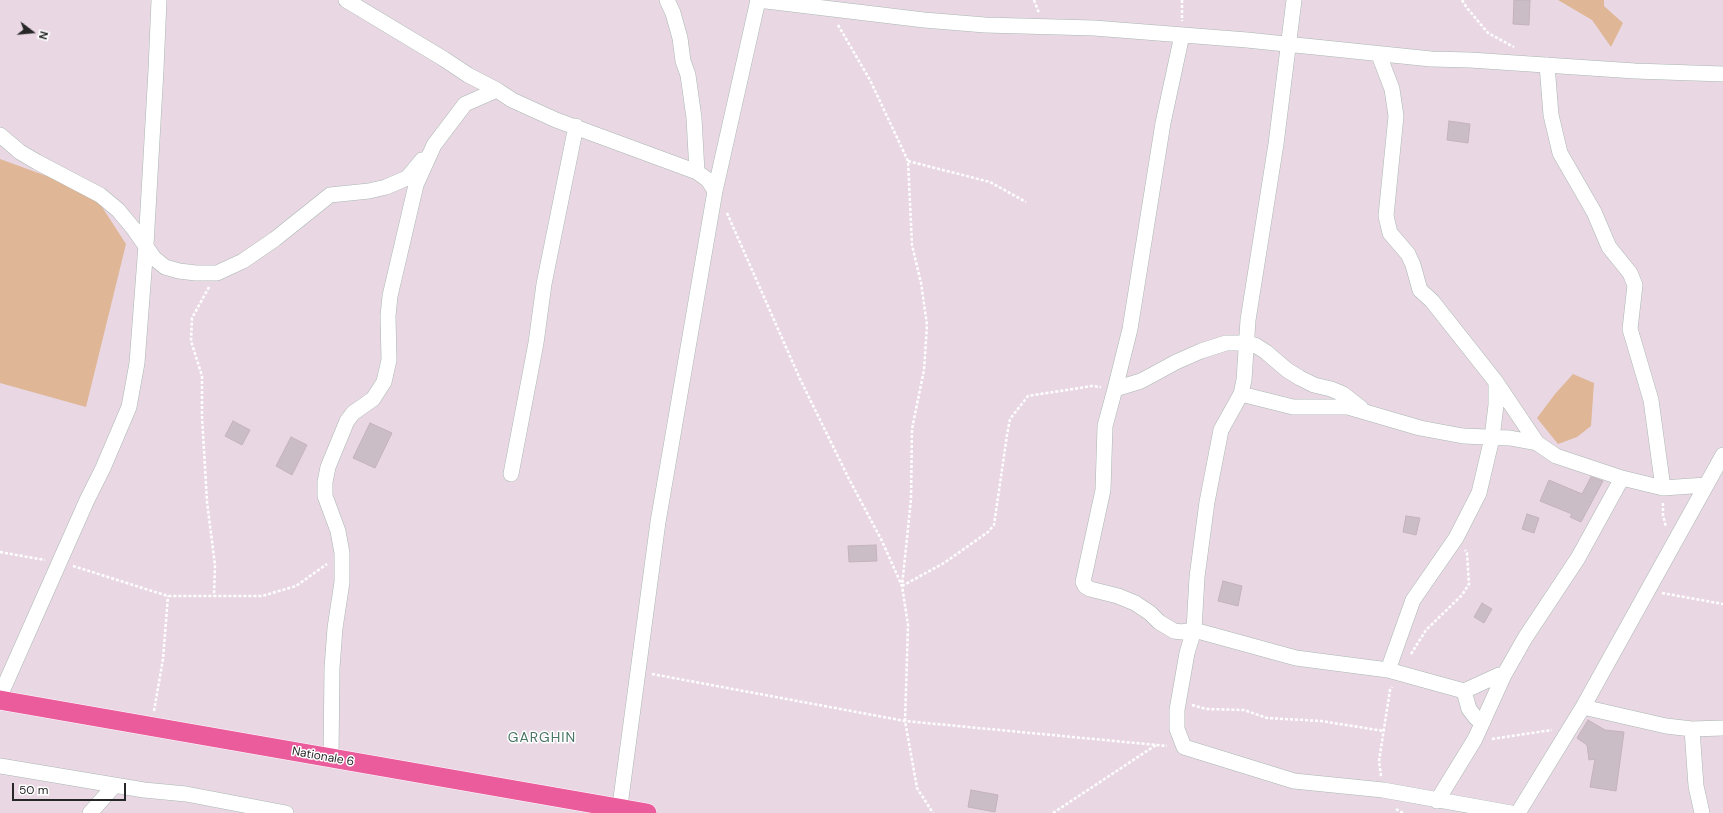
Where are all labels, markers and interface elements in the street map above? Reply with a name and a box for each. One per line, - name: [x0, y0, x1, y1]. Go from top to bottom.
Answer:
- north arrow: [12, 12, 52, 52]
- text: N: [36, 30, 51, 41]
- district label: GARGHIN: [508, 730, 576, 746]
- street label: Nationale 6: [291, 744, 355, 770]
- scale bar: [14, 775, 128, 801]
- text: 50 m: [19, 782, 48, 798]

